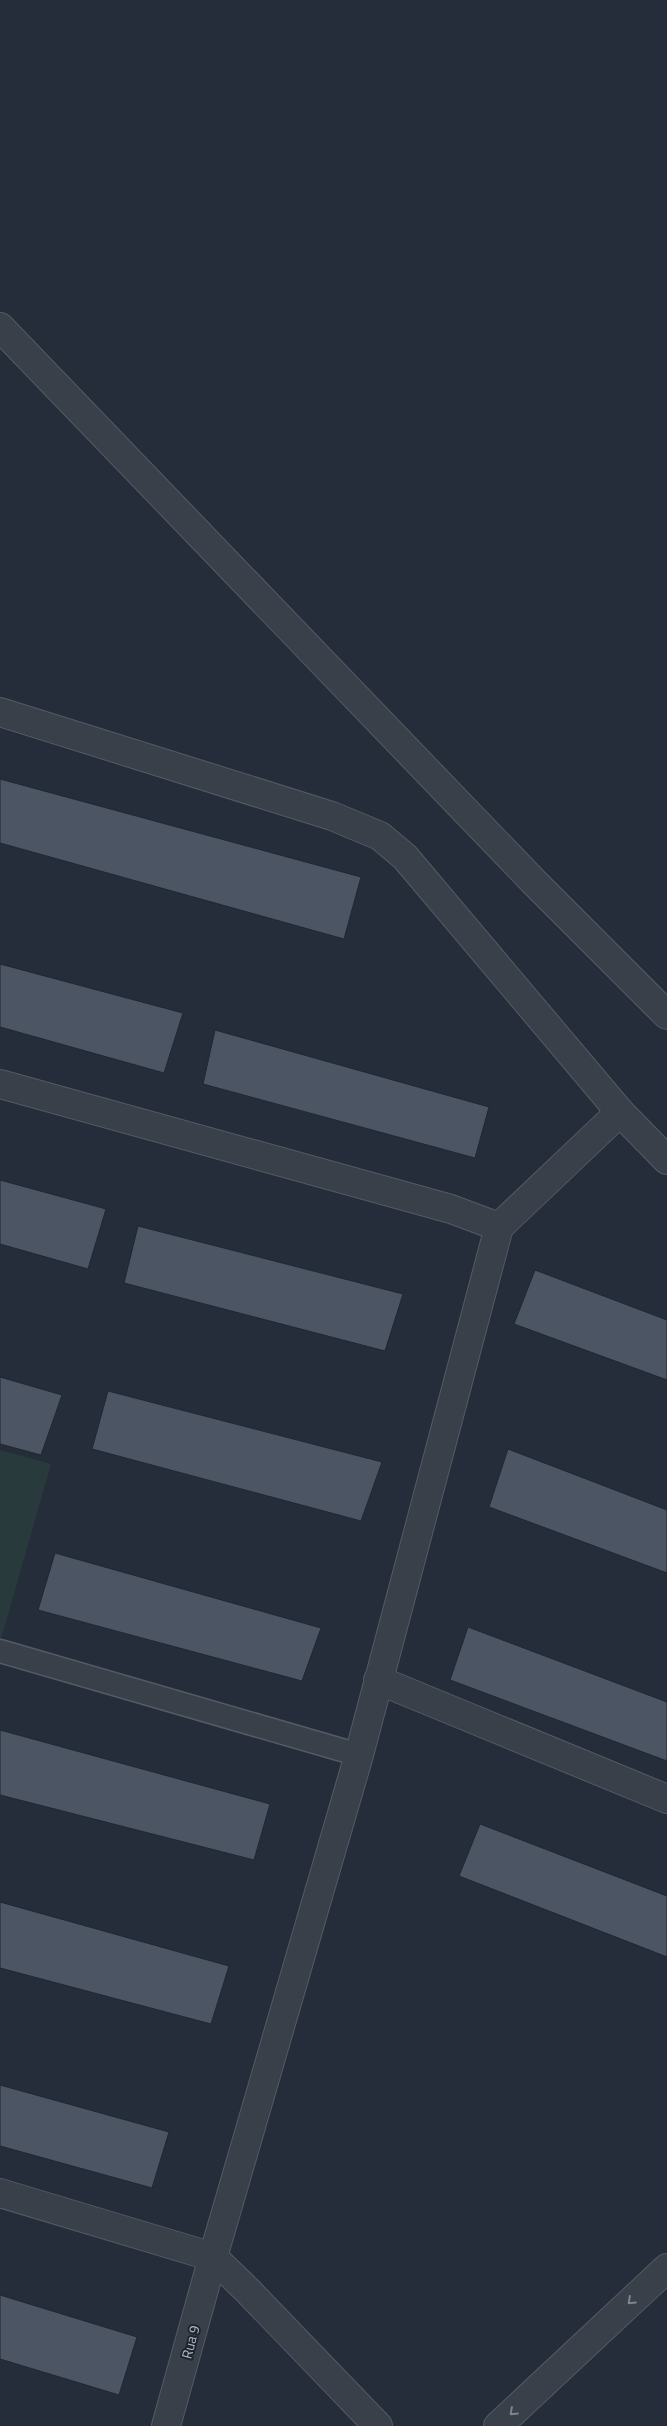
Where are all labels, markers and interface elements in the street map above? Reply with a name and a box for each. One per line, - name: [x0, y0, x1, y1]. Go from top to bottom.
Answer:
- one-way arrow: [628, 2295, 637, 2304]
- street label: Rua 9: [175, 2323, 205, 2361]
- one-way arrow: [510, 2406, 519, 2415]

